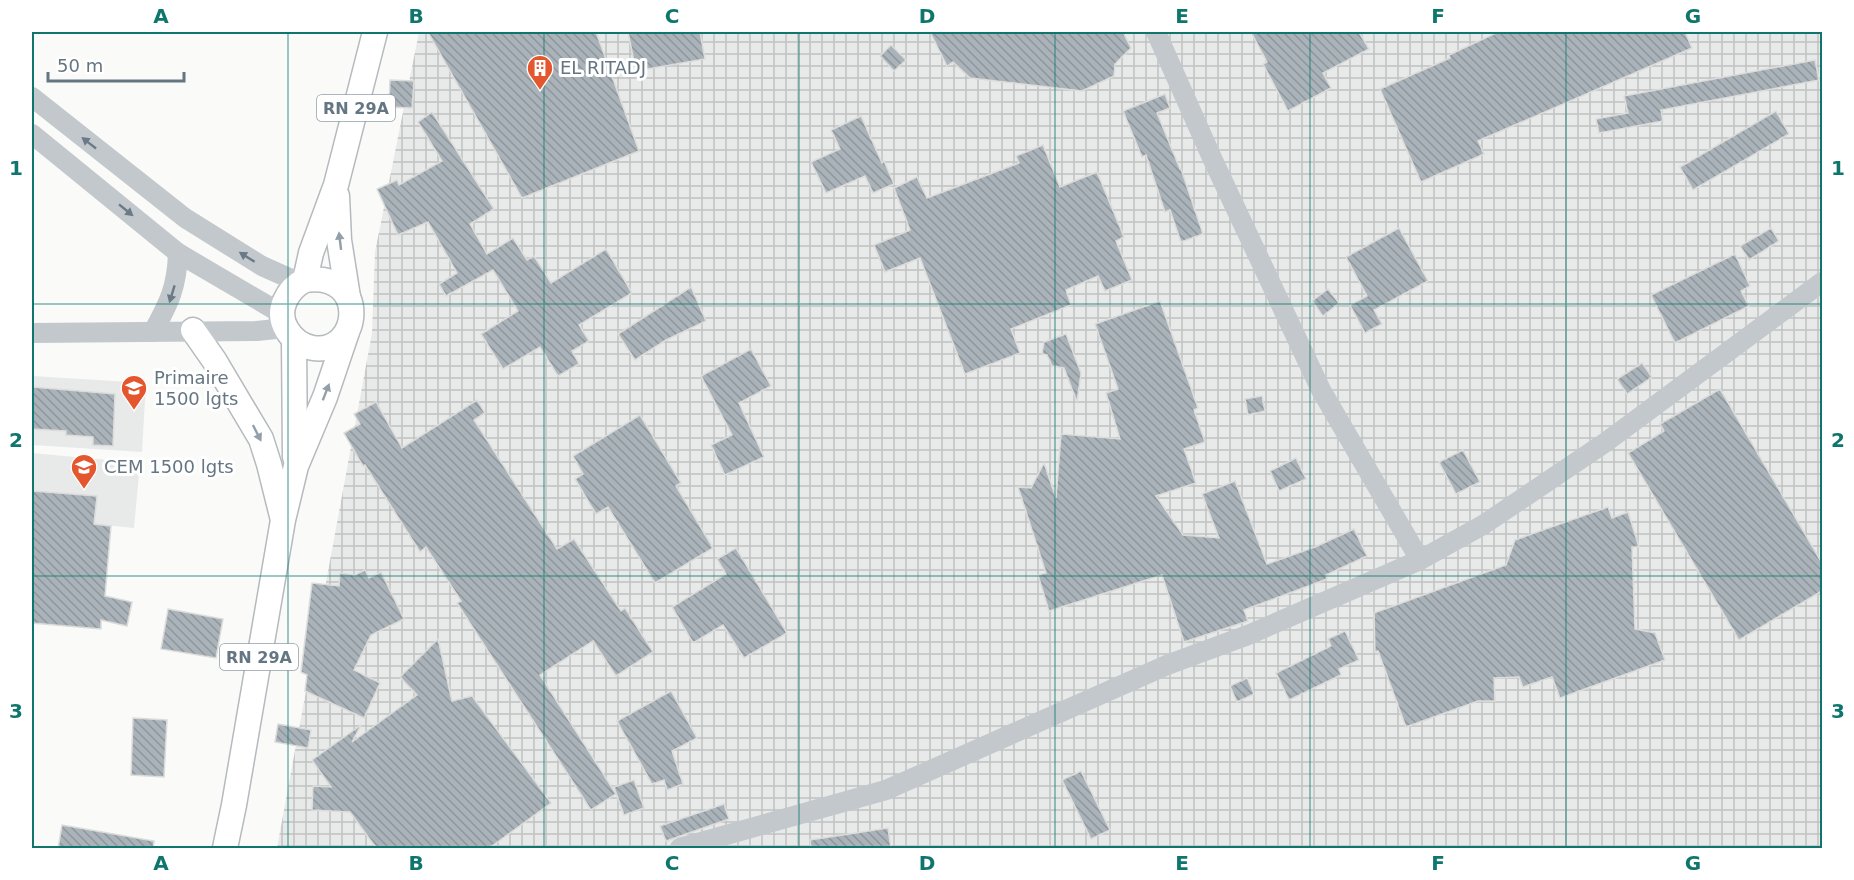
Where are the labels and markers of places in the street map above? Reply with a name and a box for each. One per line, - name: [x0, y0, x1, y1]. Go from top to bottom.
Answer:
- building icon: EL RITADJ: [525, 53, 555, 91]
- place label: EL RITADJ: [560, 57, 646, 78]
- place label: Primaire 1500 lgts: [154, 367, 238, 409]
- school or university icon: Primaire 1500 lgts: [119, 373, 149, 411]
- school or university icon: CEM 1500 lgts: [69, 452, 99, 490]
- place label: CEM 1500 lgts: [104, 456, 234, 477]

